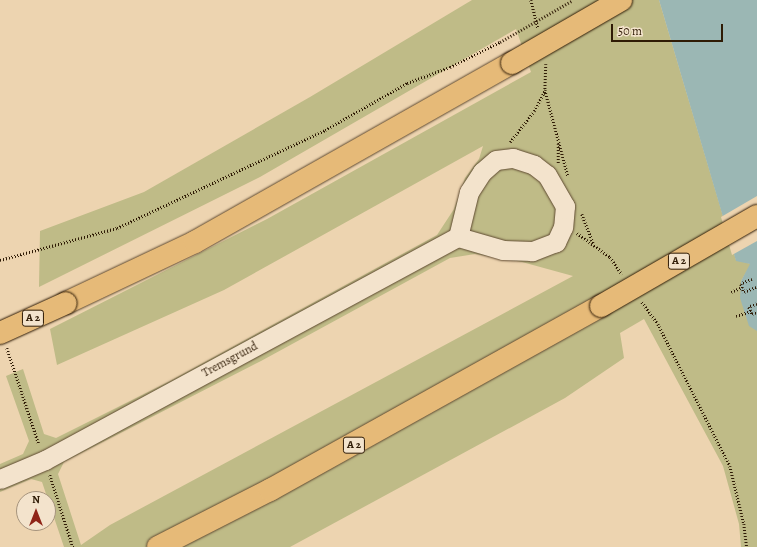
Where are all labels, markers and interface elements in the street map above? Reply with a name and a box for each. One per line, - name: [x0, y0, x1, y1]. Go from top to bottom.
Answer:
- scale bar: [613, 16, 725, 42]
- text: 50 m: [618, 23, 642, 39]
- road number: A 2: [667, 252, 691, 270]
- road number: A 2: [21, 309, 45, 327]
- street label: Tremsgrund: [200, 339, 260, 381]
- road number: A 2: [342, 436, 366, 454]
- north arrow: [16, 491, 56, 531]
- text: N: [32, 492, 40, 507]

